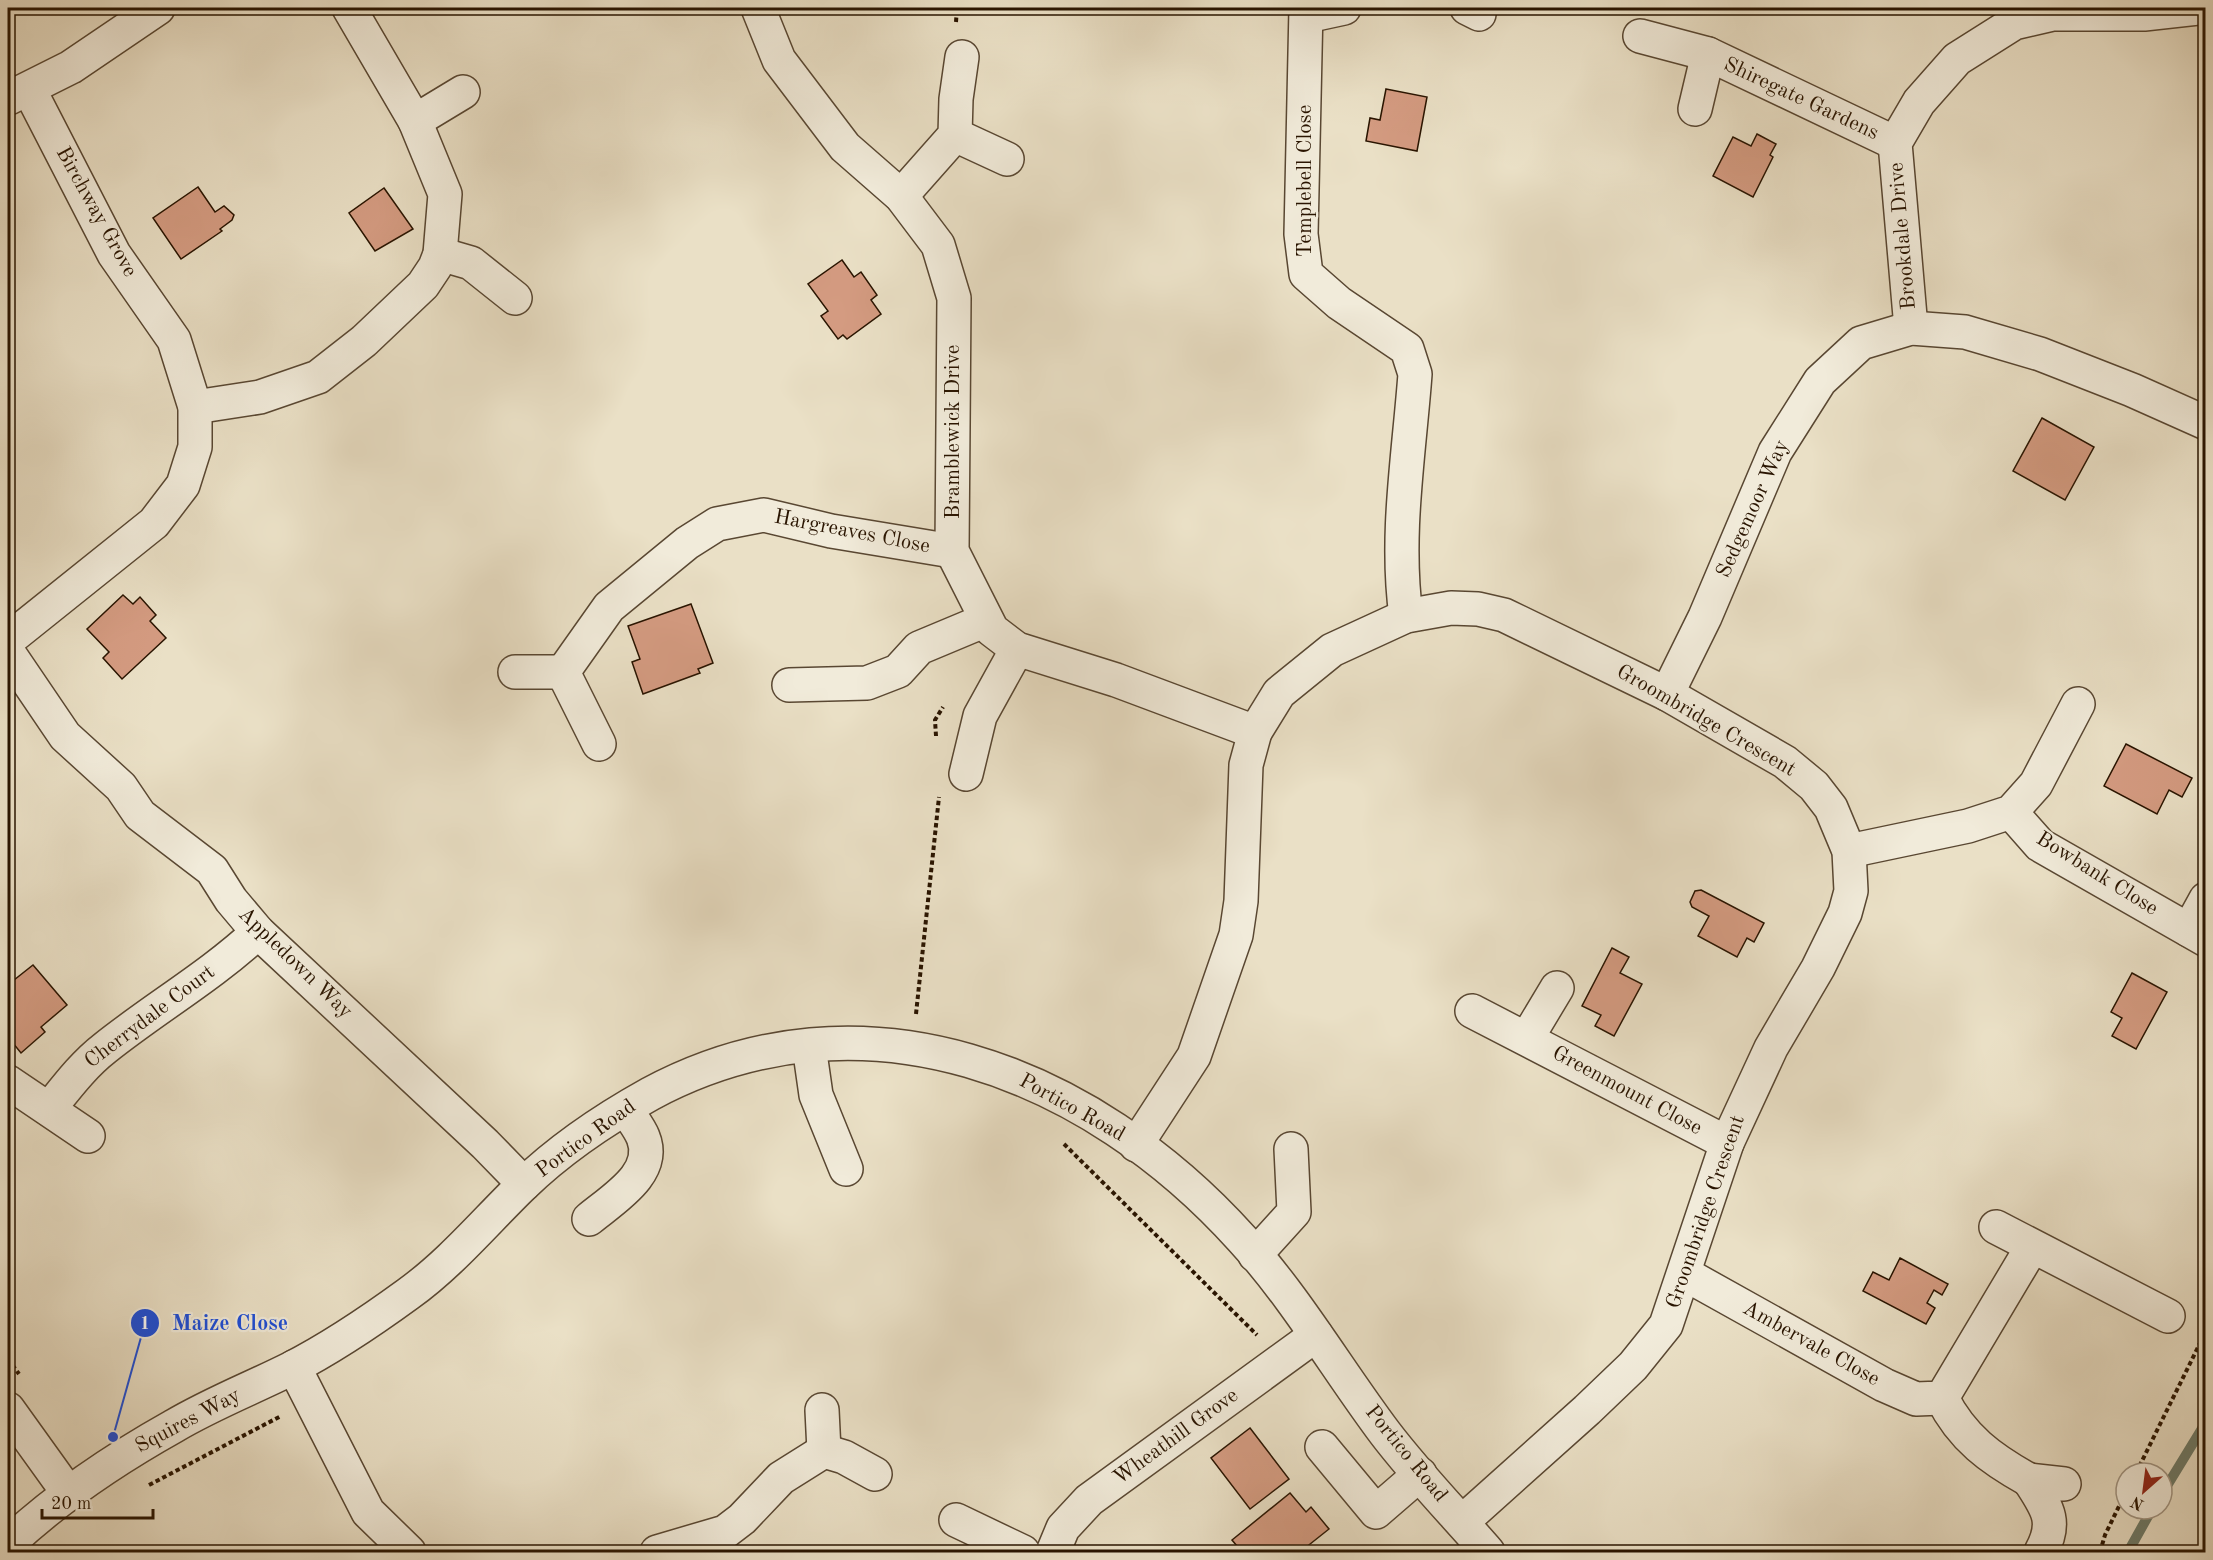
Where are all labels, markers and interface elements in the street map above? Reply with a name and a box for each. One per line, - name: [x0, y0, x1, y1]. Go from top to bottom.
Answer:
- street label: Shiregate Gardens: [1720, 54, 1882, 144]
- street label: Templebell Close: [1295, 105, 1316, 257]
- street label: Birchway Grove: [52, 143, 140, 281]
- street label: Brookdale Drive: [1886, 161, 1920, 311]
- street label: Bramblewick Drive: [943, 345, 964, 519]
- street label: Sedgemoor Way: [1713, 437, 1793, 581]
- street label: Hargreaves Close: [772, 507, 932, 557]
- street label: Groombridge Crescent: [1613, 661, 1799, 781]
- street label: Bowbank Close: [2032, 828, 2162, 920]
- street label: Appledown Way: [234, 903, 356, 1023]
- street label: Cherrydale Court: [81, 961, 219, 1073]
- street label: Greenmount Close: [1549, 1043, 1705, 1139]
- street label: Portico Road: [1016, 1070, 1128, 1146]
- street label: Portico Road: [532, 1096, 640, 1182]
- street label: Groombridge Crescent: [1663, 1113, 1749, 1311]
- street label: Ambervale Close: [1739, 1298, 1883, 1390]
- callout: Maize Close: [130, 1303, 300, 1343]
- text: Maize Close: [172, 1313, 288, 1335]
- text: 1: [140, 1315, 150, 1333]
- street label: Squires Way: [132, 1385, 244, 1457]
- street label: Wheathill Grove: [1110, 1385, 1242, 1489]
- street label: Portico Road: [1361, 1402, 1451, 1506]
- north arrow: [2114, 1461, 2174, 1521]
- scale bar: [42, 1482, 153, 1520]
- text: N: [2128, 1492, 2147, 1512]
- text: 20 m: [51, 1495, 91, 1513]

